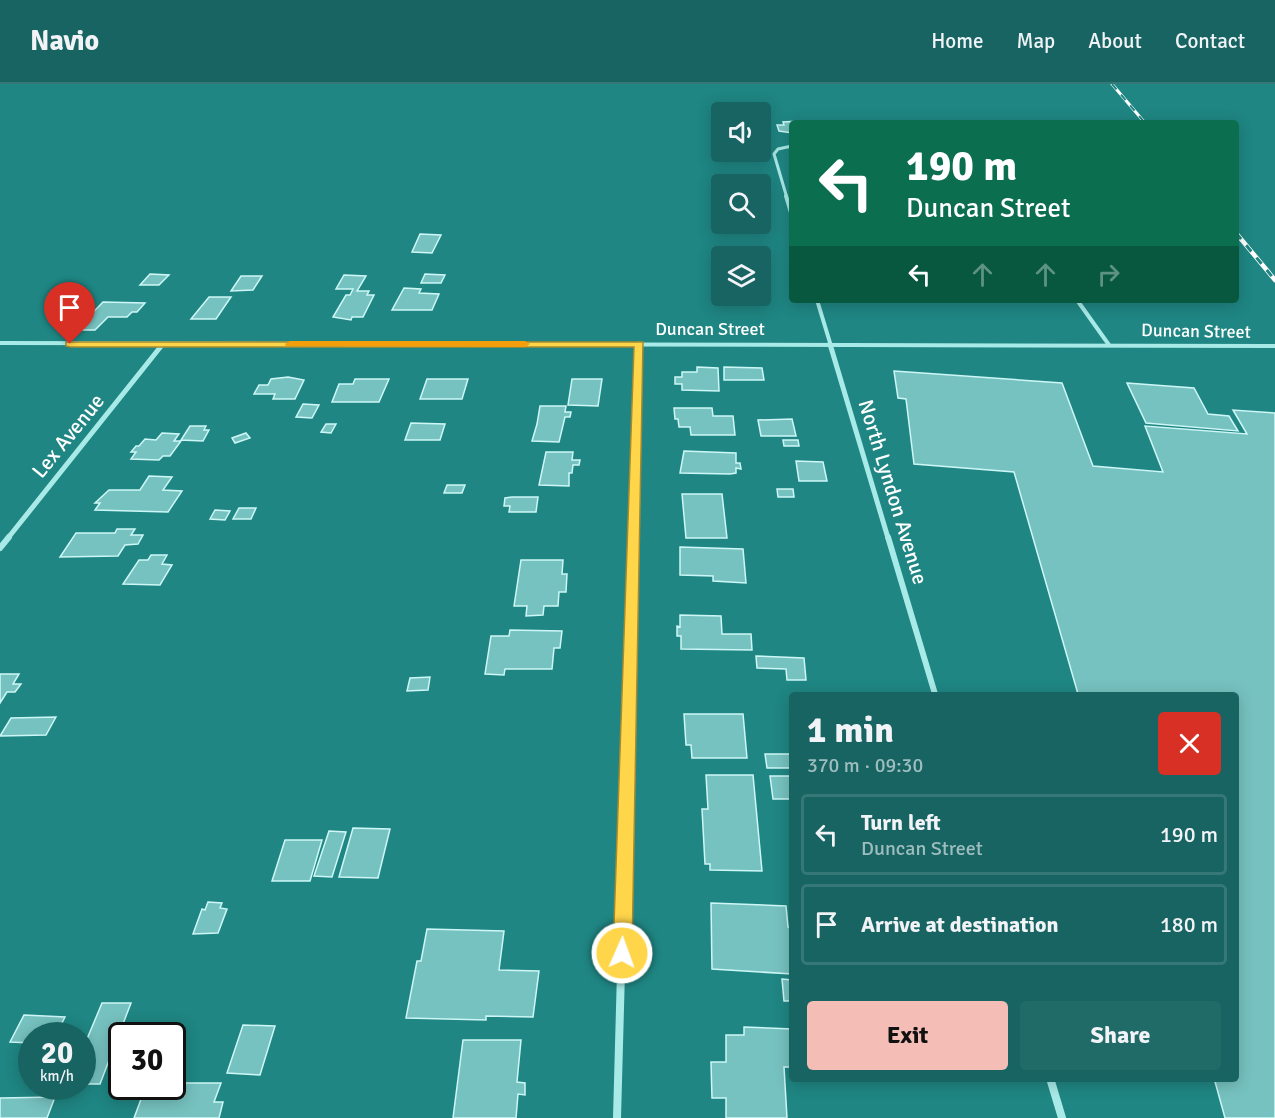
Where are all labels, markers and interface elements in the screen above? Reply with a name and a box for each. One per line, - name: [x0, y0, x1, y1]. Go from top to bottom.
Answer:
- text: Navio: [30, 24, 99, 58]
- text: Home: [931, 28, 984, 54]
- text: Map: [1017, 28, 1055, 54]
- text: About: [1088, 28, 1142, 54]
- text: Contact: [1175, 28, 1245, 54]
- map controls: [711, 102, 771, 306]
- button: sound: [711, 102, 771, 162]
- text: 190 m: [906, 141, 1017, 192]
- icon: left: [807, 144, 885, 222]
- button: search: [711, 174, 771, 234]
- text: Duncan Street: [906, 192, 1070, 225]
- button: layers: [711, 246, 771, 306]
- icon: left: [903, 258, 936, 291]
- icon: ahead: [966, 258, 999, 291]
- icon: ahead: [1029, 258, 1062, 291]
- icon: right: [1092, 258, 1125, 291]
- pin: [44, 282, 95, 344]
- icon: arrive: [53, 291, 86, 324]
- street label: Duncan Street: [655, 318, 765, 340]
- street label: Duncan Street: [1141, 319, 1251, 343]
- street label: Lex Avenue: [26, 389, 110, 483]
- street label: North Lyndon Avenue: [853, 396, 933, 588]
- text: 1 min: [807, 708, 894, 753]
- button: close: [1158, 712, 1221, 775]
- text: 370 m · 09:30: [807, 753, 923, 778]
- text: Turn left: [861, 809, 941, 836]
- icon: left: [810, 818, 843, 851]
- text: 190 m: [1160, 821, 1218, 848]
- text: Duncan Street: [861, 836, 983, 861]
- icon: arrive: [810, 908, 843, 941]
- text: Arrive at destination: [861, 911, 1058, 938]
- text: 180 m: [1160, 911, 1218, 938]
- position arrow: [590, 921, 654, 985]
- button: Exit: [807, 1001, 1008, 1070]
- button: Share: [1020, 1001, 1221, 1070]
- speed limit sign: 30: [108, 1022, 186, 1100]
- text: 20: [41, 1035, 73, 1072]
- text: km/h: [40, 1067, 74, 1085]

